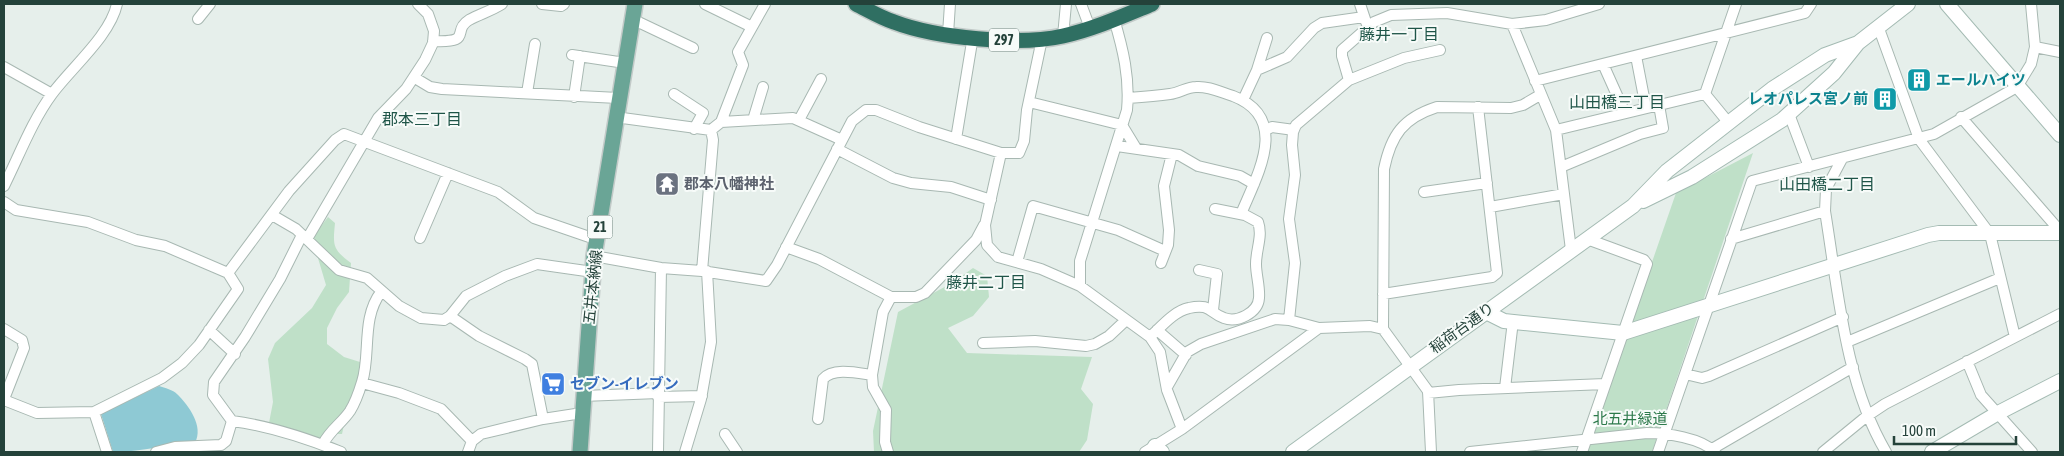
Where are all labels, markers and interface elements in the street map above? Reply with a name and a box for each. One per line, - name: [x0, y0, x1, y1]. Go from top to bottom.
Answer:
- district label: 藤井一丁目: [1359, 25, 1439, 43]
- road number: 297: [989, 28, 1019, 52]
- building icon: エールハイツ: [1906, 67, 1932, 93]
- place label: エールハイツ: [1936, 71, 2026, 88]
- building icon: レオパレス宮ノ前: [1872, 86, 1898, 112]
- place label: レオパレス宮ノ前: [1748, 90, 1868, 107]
- district label: 山田橋三丁目: [1569, 93, 1665, 111]
- district label: 郡本三丁目: [382, 110, 462, 128]
- temple icon: 郡本八幡神社: [654, 171, 680, 197]
- place label: 郡本八幡神社: [684, 175, 774, 192]
- district label: 山田橋二丁目: [1779, 175, 1875, 193]
- road number: 21: [588, 216, 612, 238]
- street label: 五井本納線: [580, 249, 605, 325]
- district label: 藤井二丁目: [946, 273, 1026, 291]
- street label: 稲荷台通り: [1426, 299, 1497, 357]
- supermarket icon: セブン-イレブン: [540, 371, 566, 397]
- place label: セブン-イレブン: [570, 375, 679, 392]
- park label: 北五井緑道: [1592, 410, 1668, 427]
- scale bar: [1894, 414, 2016, 446]
- text: 100 m: [1902, 422, 1936, 439]

